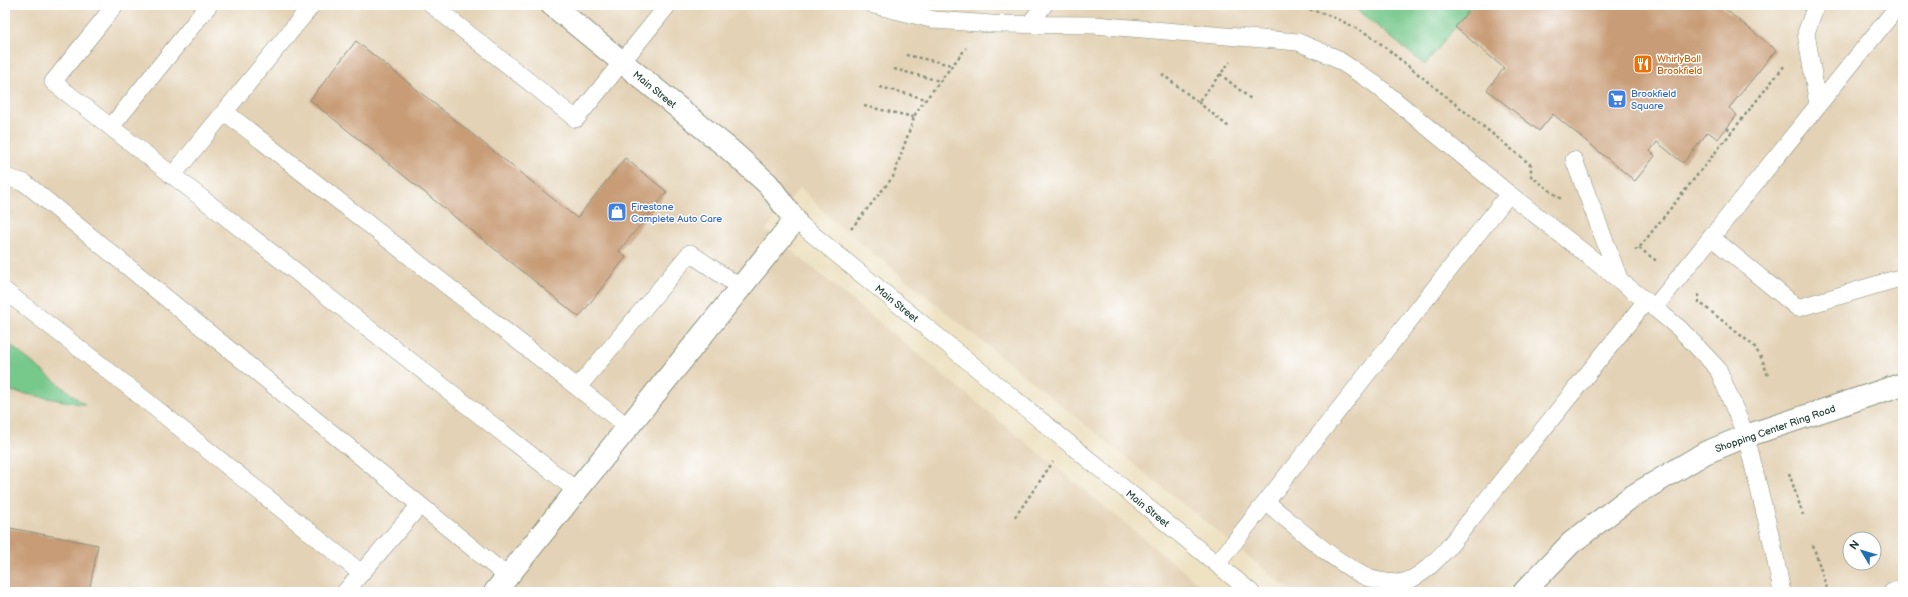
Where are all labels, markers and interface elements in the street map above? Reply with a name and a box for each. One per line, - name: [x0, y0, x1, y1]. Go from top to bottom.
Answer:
- restaurant icon: WhirlyBall Brookfield: [1632, 53, 1654, 75]
- place label: WhirlyBall Brookfield: [1657, 53, 1702, 77]
- street label: Main Street: [630, 69, 678, 111]
- supermarket icon: Brookfield Square: [1606, 88, 1628, 110]
- place label: Brookfield Square: [1631, 88, 1676, 112]
- shop icon: Firestone Complete Auto Care: [606, 201, 628, 223]
- place label: Firestone Complete Auto Care: [631, 201, 722, 225]
- street label: Main Street: [872, 283, 920, 325]
- street label: Shopping Center Ring Road: [1713, 403, 1837, 455]
- street label: Main Street: [1123, 488, 1171, 530]
- north arrow: [1842, 531, 1882, 571]
- text: N: [1847, 538, 1862, 552]

